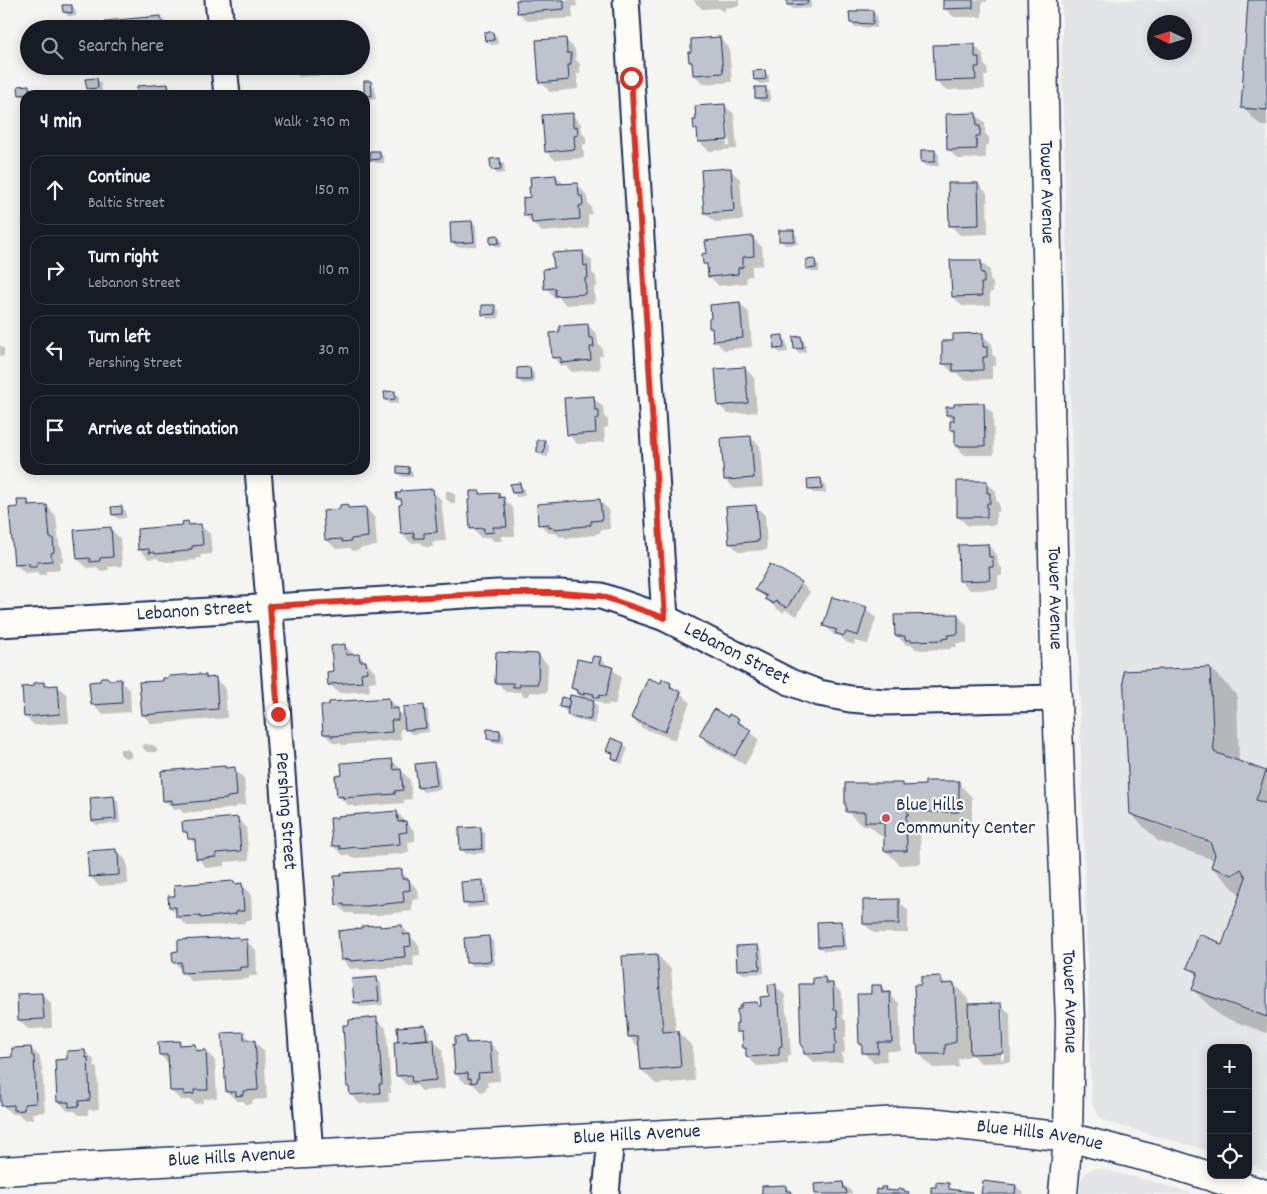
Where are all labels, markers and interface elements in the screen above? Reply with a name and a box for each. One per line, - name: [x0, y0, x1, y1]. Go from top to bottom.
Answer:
- north arrow: [1147, 15, 1192, 60]
- search box: [20, 20, 370, 75]
- icon: search: [38, 34, 66, 62]
- text: Search here: [78, 34, 164, 61]
- route start: [620, 67, 643, 90]
- text: 4 min: [40, 108, 82, 138]
- text: Walk · 290 m: [274, 111, 350, 134]
- street label: Tower Avenue: [1031, 140, 1061, 244]
- text: Continue: [88, 165, 150, 192]
- icon: ahead: [41, 176, 69, 204]
- text: 150 m: [315, 179, 349, 202]
- text: Baltic Street: [88, 192, 165, 215]
- text: Turn right: [88, 245, 159, 272]
- icon: right: [41, 256, 69, 284]
- text: 110 m: [319, 259, 349, 282]
- text: Lebanon Street: [88, 272, 180, 295]
- text: Turn left: [88, 325, 151, 352]
- icon: left: [41, 336, 69, 364]
- text: 30 m: [319, 339, 349, 362]
- text: Pershing Street: [88, 352, 182, 375]
- icon: arrive: [41, 416, 69, 444]
- text: Arrive at destination: [88, 417, 238, 444]
- street label: Tower Avenue: [1039, 546, 1069, 650]
- street label: Lebanon Street: [136, 594, 253, 629]
- street label: Lebanon Street: [679, 616, 794, 693]
- route end: [267, 703, 290, 726]
- street label: Pershing Street: [267, 751, 303, 871]
- place label: Blue Hills Community Center: [896, 792, 1036, 843]
- marker: Blue Hills Community Center: [880, 812, 892, 824]
- street label: Tower Avenue: [1053, 949, 1084, 1054]
- map controls: [1207, 1044, 1252, 1179]
- button: +: [1207, 1044, 1252, 1089]
- button: −: [1207, 1089, 1252, 1134]
- street label: Blue Hills Avenue: [975, 1113, 1106, 1159]
- street label: Blue Hills Avenue: [573, 1118, 702, 1153]
- button: locate: [1207, 1134, 1252, 1179]
- street label: Blue Hills Avenue: [167, 1141, 296, 1176]

